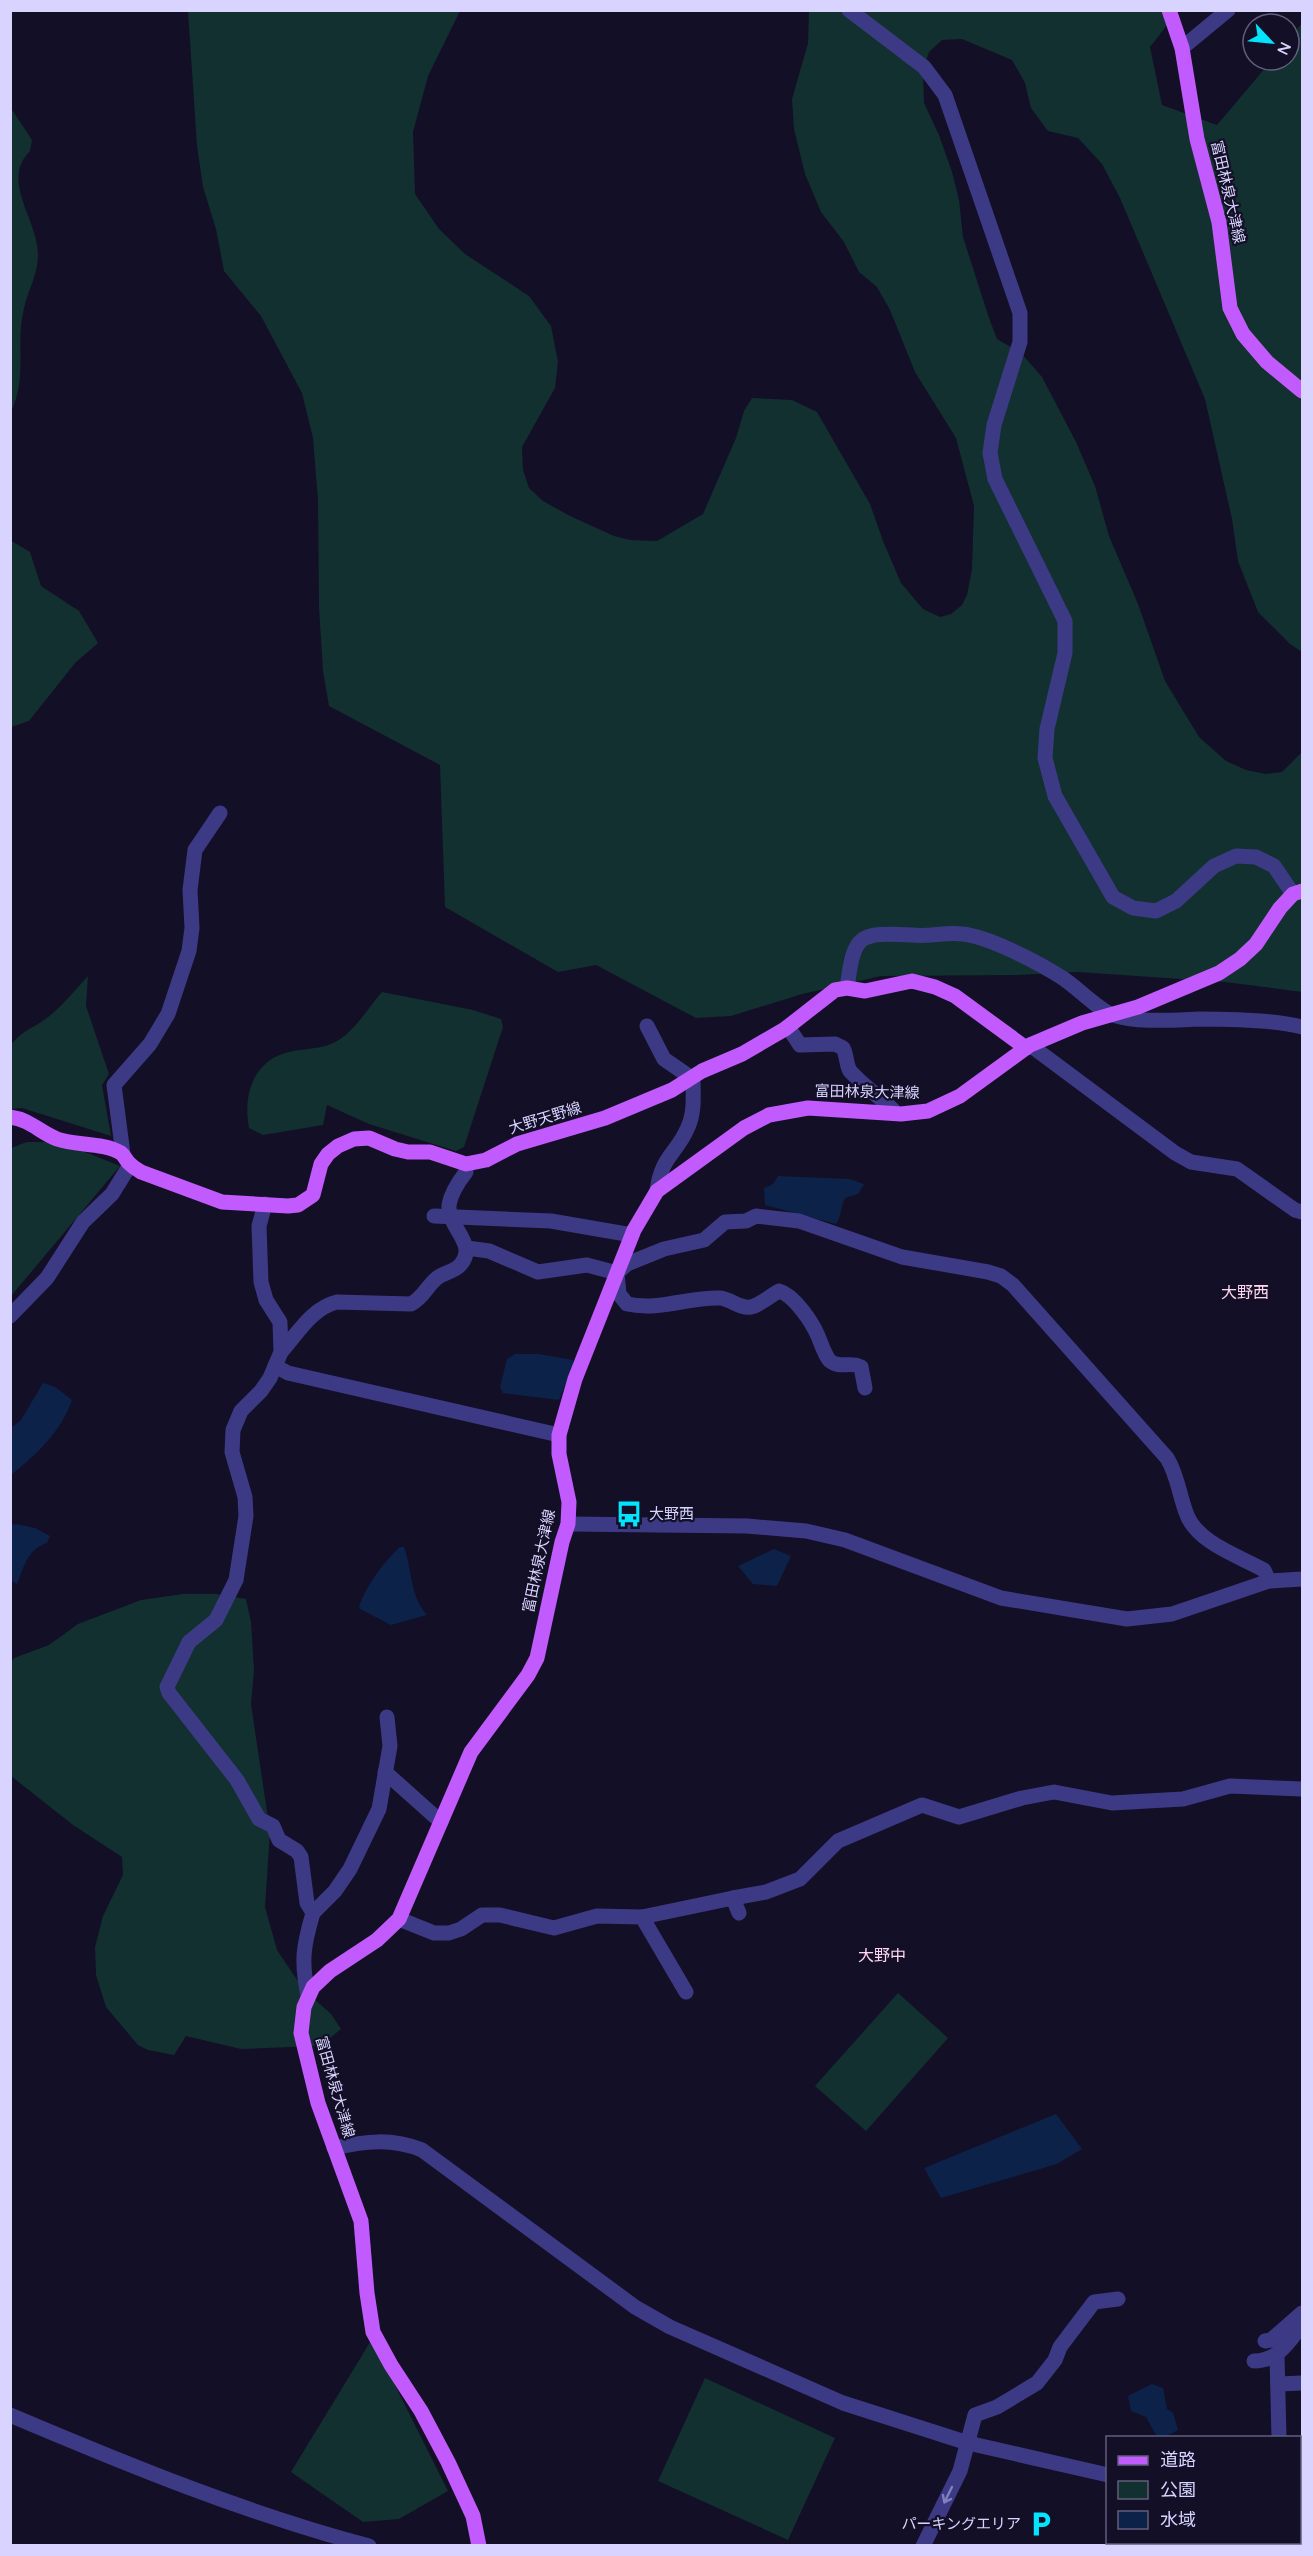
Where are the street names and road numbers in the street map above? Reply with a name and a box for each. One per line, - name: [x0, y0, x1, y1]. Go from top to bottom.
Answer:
- street label: 富田林泉大津線: [1207, 139, 1250, 245]
- street label: 富田林泉大津線: [814, 1081, 920, 1102]
- street label: 大野天野線: [506, 1097, 584, 1138]
- street label: 富田林泉大津線: [518, 1508, 559, 1614]
- street label: 富田林泉大津線: [312, 2034, 359, 2140]

